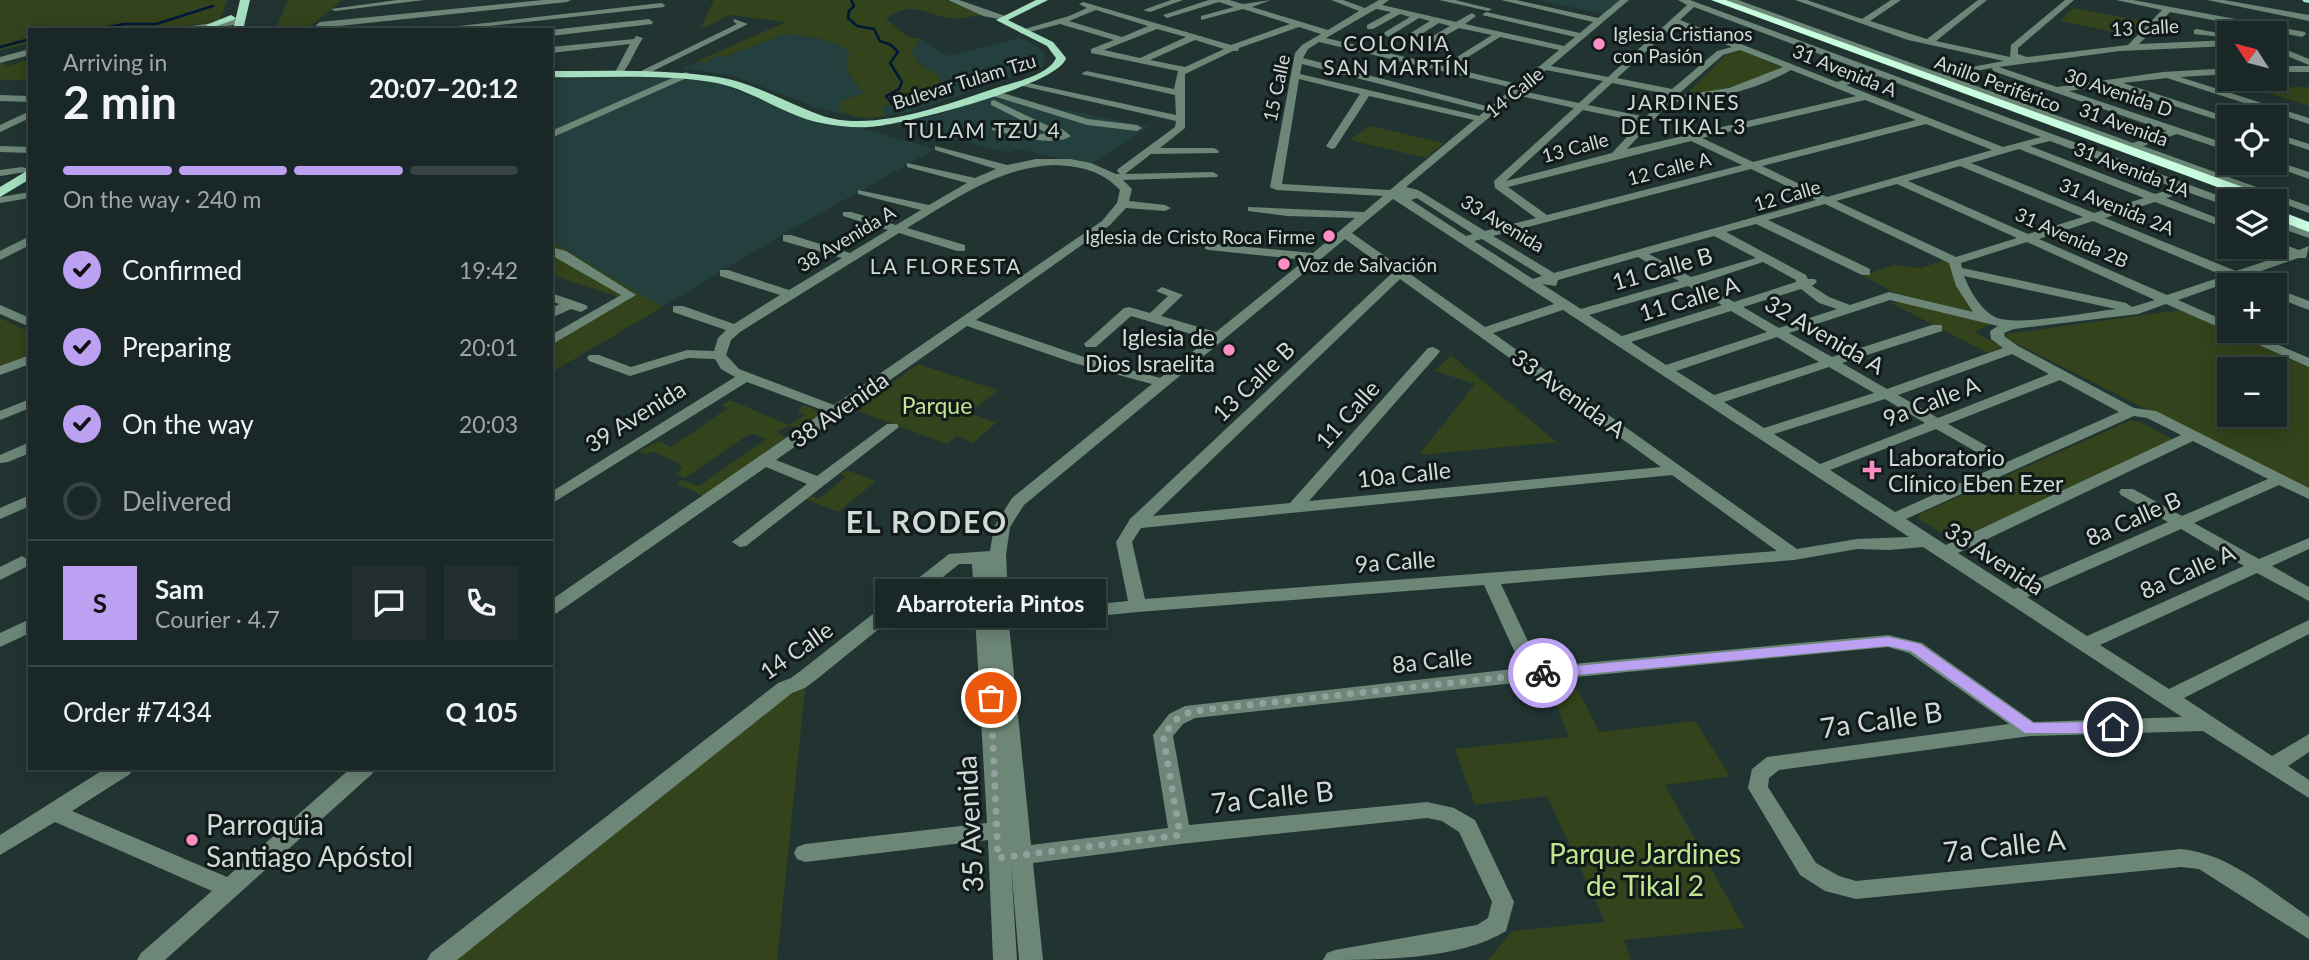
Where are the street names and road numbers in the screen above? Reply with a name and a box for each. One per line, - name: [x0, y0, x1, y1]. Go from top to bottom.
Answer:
- street label: 13 Calle: [2110, 14, 2180, 40]
- street label: 31 Avenida A: [1790, 39, 1901, 101]
- street label: Bulevar Tulam Tzu: [889, 48, 1039, 114]
- street label: Anillo Periférico: [1932, 50, 2064, 116]
- street label: 15 Calle: [1258, 52, 1294, 124]
- street label: 14 Calle: [1480, 62, 1548, 122]
- street label: 30 Avenida D: [2062, 63, 2176, 121]
- street label: 31 Avenida: [2076, 97, 2172, 151]
- street label: 13 Calle: [1539, 127, 1611, 167]
- street label: 31 Avenida 1A: [2071, 136, 2193, 202]
- street label: 12 Calle A: [1625, 147, 1713, 189]
- street label: 31 Avenida 2A: [2056, 172, 2178, 240]
- street label: 12 Calle: [1751, 175, 1823, 215]
- street label: 33 Avenida: [1457, 189, 1549, 257]
- street label: 38 Avenida A: [793, 200, 899, 276]
- street label: 31 Avenida 2B: [2012, 202, 2132, 272]
- street label: 11 Calle B: [1609, 240, 1715, 296]
- street label: 11 Calle A: [1636, 269, 1743, 326]
- street label: 32 Avenida A: [1760, 289, 1890, 380]
- street label: 13 Calle B: [1206, 335, 1300, 427]
- street label: 33 Avenida A: [1507, 342, 1632, 444]
- street label: 38 Avenida: [785, 365, 893, 453]
- street label: 9a Calle A: [1879, 370, 1984, 432]
- street label: 39 Avenida: [580, 374, 690, 458]
- street label: 11 Calle: [1309, 374, 1385, 454]
- street label: 10a Calle: [1356, 455, 1452, 493]
- street label: 8a Calle B: [2081, 485, 2185, 551]
- street label: 33 Avenida: [1940, 516, 2050, 600]
- street label: 8a Calle A: [2135, 537, 2239, 604]
- street label: 9a Calle: [1354, 544, 1436, 578]
- street label: 14 Calle: [754, 615, 838, 685]
- street label: 8a Calle: [1391, 642, 1473, 678]
- street label: 7a Calle B: [1818, 694, 1944, 744]
- street label: 35 Avenida: [948, 755, 990, 893]
- street label: 7a Calle B: [1209, 773, 1335, 819]
- street label: 7a Calle A: [1941, 822, 2067, 868]

